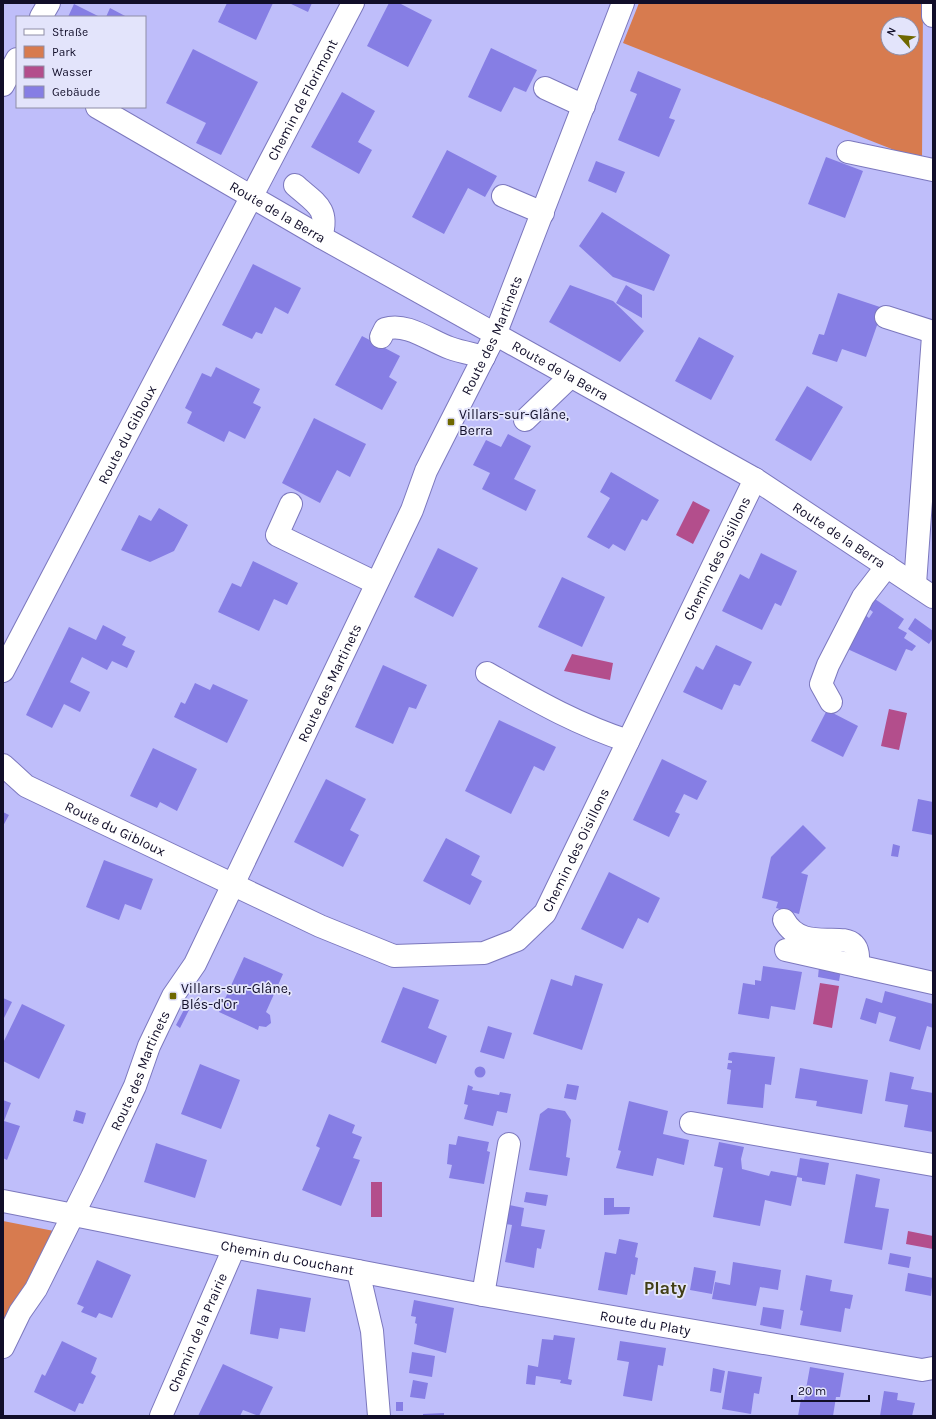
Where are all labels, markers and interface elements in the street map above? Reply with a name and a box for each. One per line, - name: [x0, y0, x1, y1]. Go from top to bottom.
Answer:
- legend: [16, 16, 146, 108]
- north arrow: [880, 16, 920, 56]
- text: Straße: [52, 25, 88, 39]
- text: N: [884, 25, 899, 38]
- street label: Chemin de Florimont: [264, 36, 341, 163]
- text: Park: [52, 45, 77, 59]
- text: Wasser: [52, 65, 93, 79]
- text: Gebäude: [52, 85, 100, 99]
- street label: Route de la Berra: [227, 177, 329, 246]
- street label: Route des Martinets: [457, 273, 526, 398]
- street label: Route de la Berra: [509, 337, 612, 404]
- street label: Route du Gibloux: [94, 382, 160, 487]
- place label: Villars-sur-Glâne, Berra: [459, 406, 569, 439]
- marker: Villars-sur-Glâne, Berra: [446, 417, 456, 427]
- street label: Chemin des Oisillons: [679, 494, 754, 623]
- street label: Route de la Berra: [790, 498, 889, 572]
- street label: Route des Martinets: [294, 621, 365, 745]
- street label: Chemin des Oisillons: [538, 785, 613, 915]
- street label: Route du Gibloux: [62, 797, 168, 860]
- place label: Villars-sur-Glâne, Blés-d'Or: [181, 980, 291, 1013]
- marker: Villars-sur-Glâne, Blés-d'Or: [168, 991, 178, 1001]
- street label: Route des Martinets: [107, 1008, 173, 1133]
- street label: Chemin du Couchant: [219, 1236, 355, 1279]
- street label: Chemin de la Prairie: [164, 1270, 231, 1395]
- district label: Platy: [644, 1277, 686, 1299]
- street label: Route du Platy: [599, 1307, 693, 1339]
- scale bar: [792, 1377, 869, 1403]
- text: 20 m: [798, 1384, 826, 1398]

